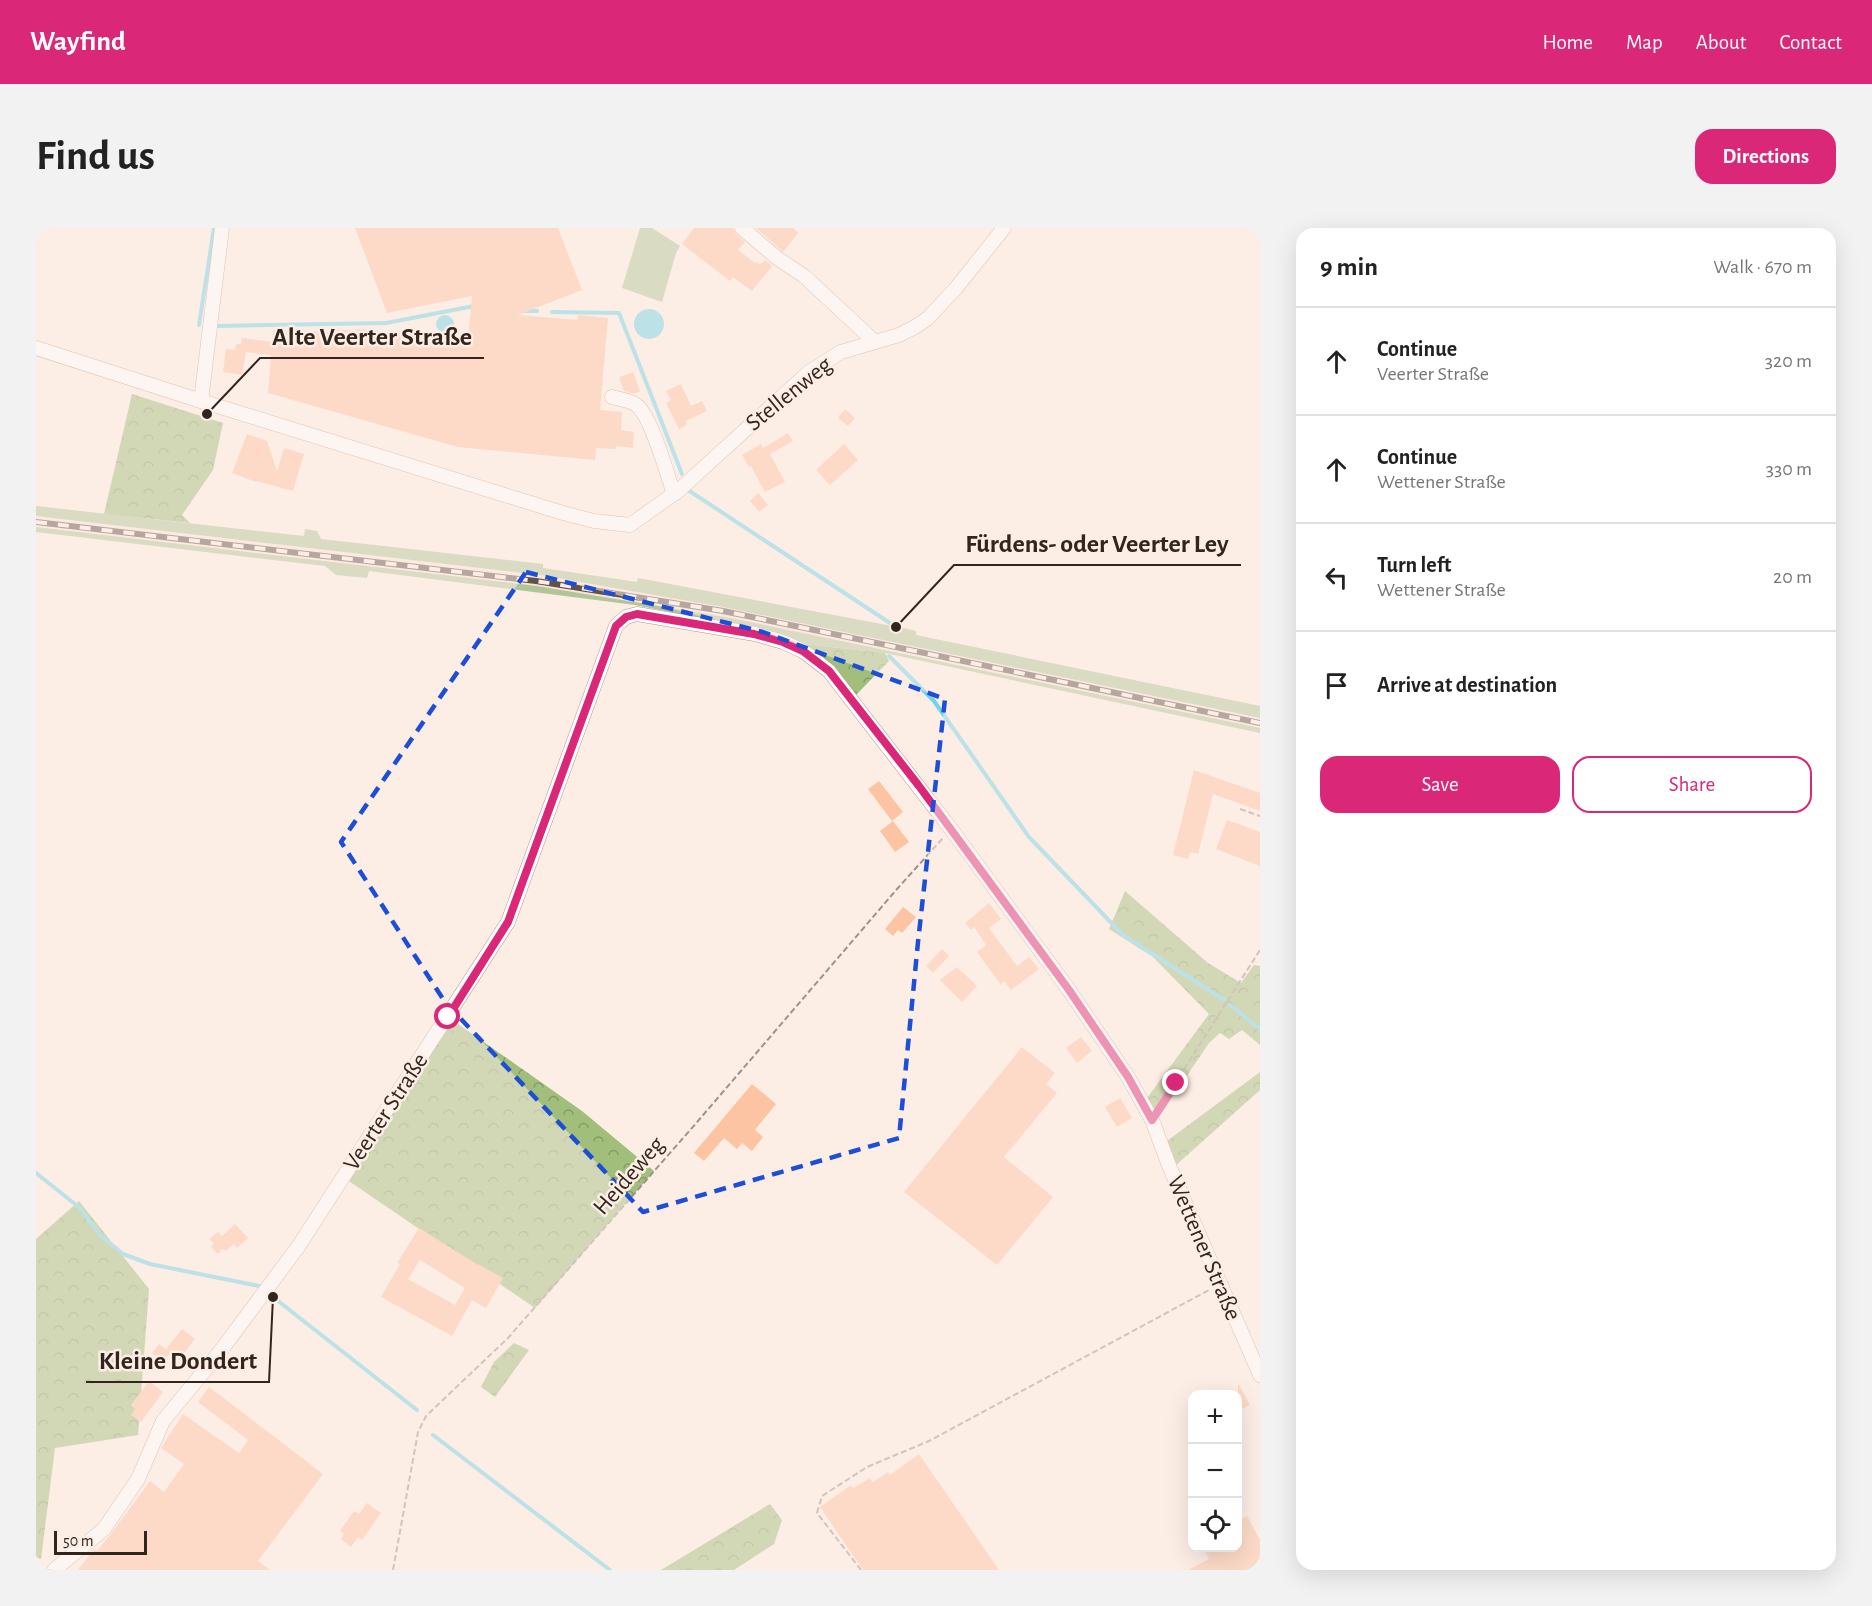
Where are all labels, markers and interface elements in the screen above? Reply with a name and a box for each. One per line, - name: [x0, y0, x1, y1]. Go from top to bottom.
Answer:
- text: Wayfind: [30, 28, 126, 56]
- text: Home: [1542, 32, 1593, 53]
- text: Map: [1626, 32, 1663, 53]
- text: About: [1696, 32, 1746, 53]
- text: Contact: [1779, 32, 1842, 53]
- button: Directions: [1695, 129, 1836, 184]
- text: Find us: [36, 135, 155, 177]
- text: 9 min: [1320, 254, 1378, 280]
- text: Walk · 670 m: [1713, 257, 1812, 277]
- callout: Alte Veerter Straße: [260, 314, 484, 358]
- text: Alte Veerter Straße: [272, 324, 472, 350]
- text: Continue: [1377, 338, 1457, 360]
- icon: ahead: [1320, 345, 1353, 378]
- text: 320 m: [1765, 351, 1812, 371]
- street label: Stellenweg: [741, 352, 837, 436]
- text: Veerter Straße: [1377, 364, 1489, 384]
- text: Continue: [1377, 446, 1457, 468]
- icon: ahead: [1320, 453, 1353, 486]
- text: 330 m: [1766, 459, 1812, 479]
- text: Wettener Straße: [1377, 472, 1506, 492]
- callout: Fürdens- oder Veerter Ley: [954, 521, 1241, 565]
- text: Fürdens- oder Veerter Ley: [965, 531, 1229, 557]
- text: Turn left: [1377, 554, 1451, 576]
- icon: left: [1320, 561, 1353, 594]
- text: 20 m: [1773, 567, 1812, 587]
- text: Wettener Straße: [1377, 580, 1506, 600]
- icon: arrive: [1320, 669, 1353, 702]
- text: Arrive at destination: [1377, 674, 1557, 696]
- button: Save: [1320, 756, 1560, 813]
- button: Share: [1572, 756, 1812, 813]
- route start: [434, 1003, 460, 1029]
- street label: Veerter Straße: [339, 1049, 433, 1175]
- route end: [1162, 1069, 1188, 1095]
- street label: Heideweg: [589, 1132, 669, 1220]
- street label: Wettener Straße: [1163, 1172, 1245, 1324]
- callout: Kleine Dondert: [86, 1338, 269, 1382]
- text: Kleine Dondert: [99, 1348, 257, 1374]
- map controls: [1188, 1390, 1242, 1552]
- button: +: [1188, 1390, 1242, 1444]
- button: −: [1188, 1444, 1242, 1498]
- button: locate: [1188, 1498, 1242, 1552]
- scale bar: [54, 1528, 147, 1556]
- text: 50 m: [63, 1533, 94, 1549]

